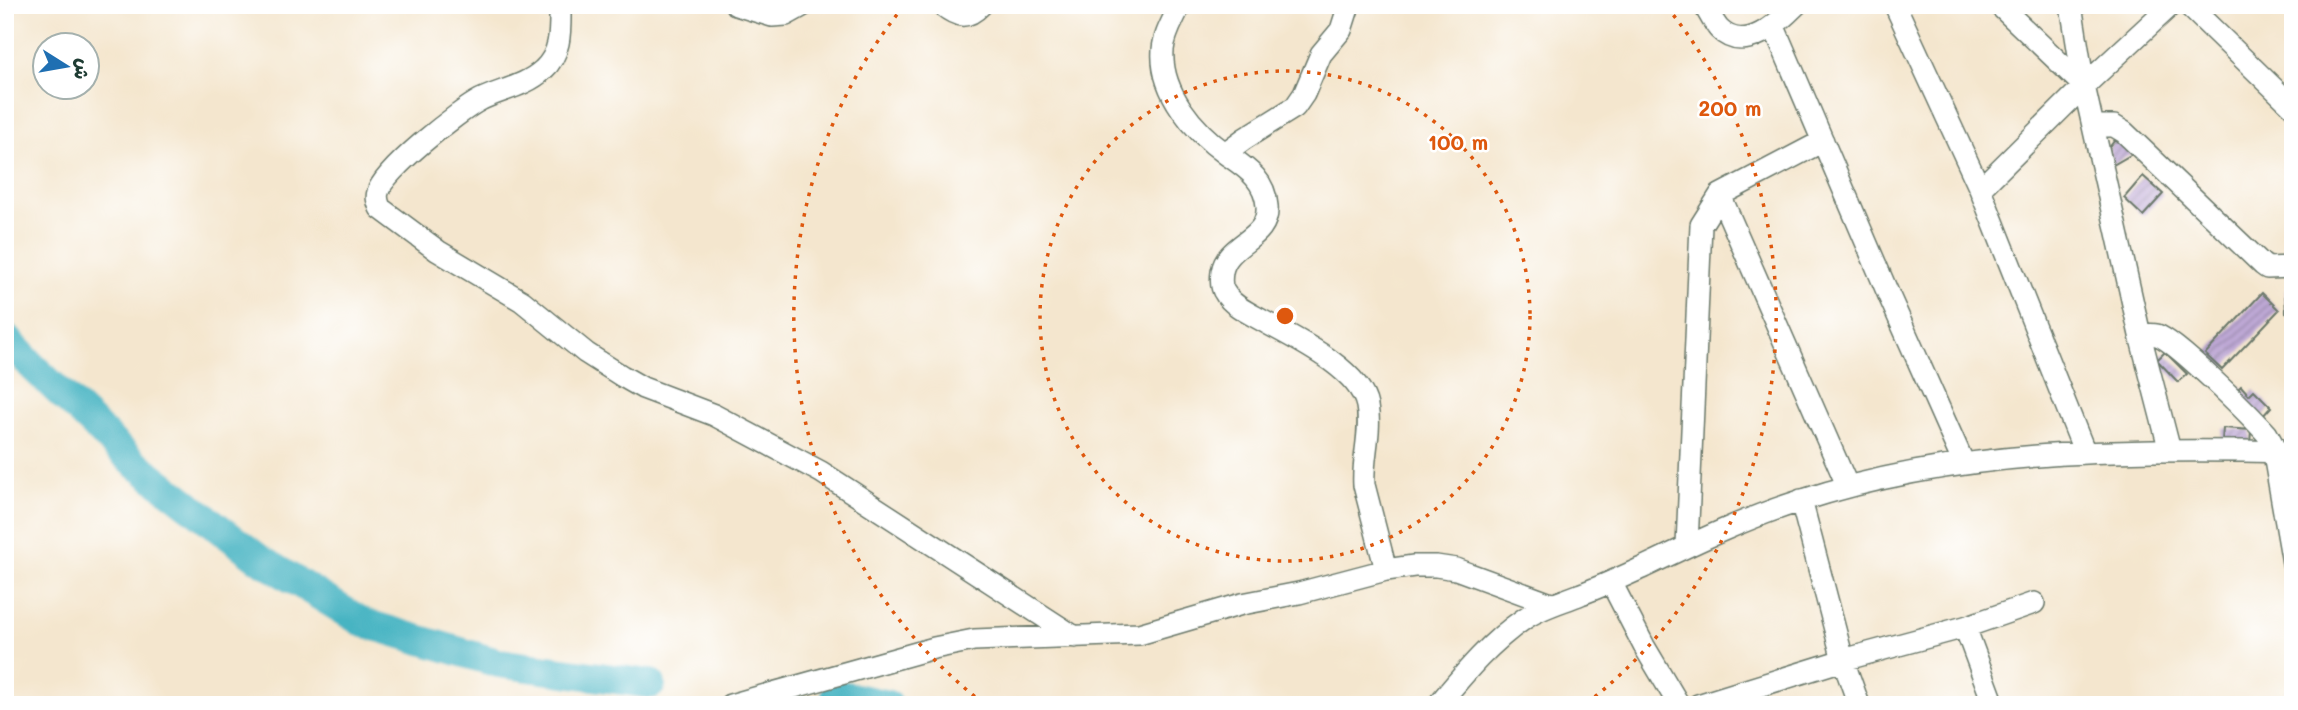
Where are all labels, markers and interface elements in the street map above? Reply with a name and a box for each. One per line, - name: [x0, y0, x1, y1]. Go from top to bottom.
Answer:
- north arrow: [32, 32, 102, 102]
- text: ش: [69, 57, 97, 82]
- text: 200 m: [1699, 94, 1761, 121]
- text: 100 m: [1428, 128, 1488, 155]
- centre of rings: [1273, 304, 1297, 328]

